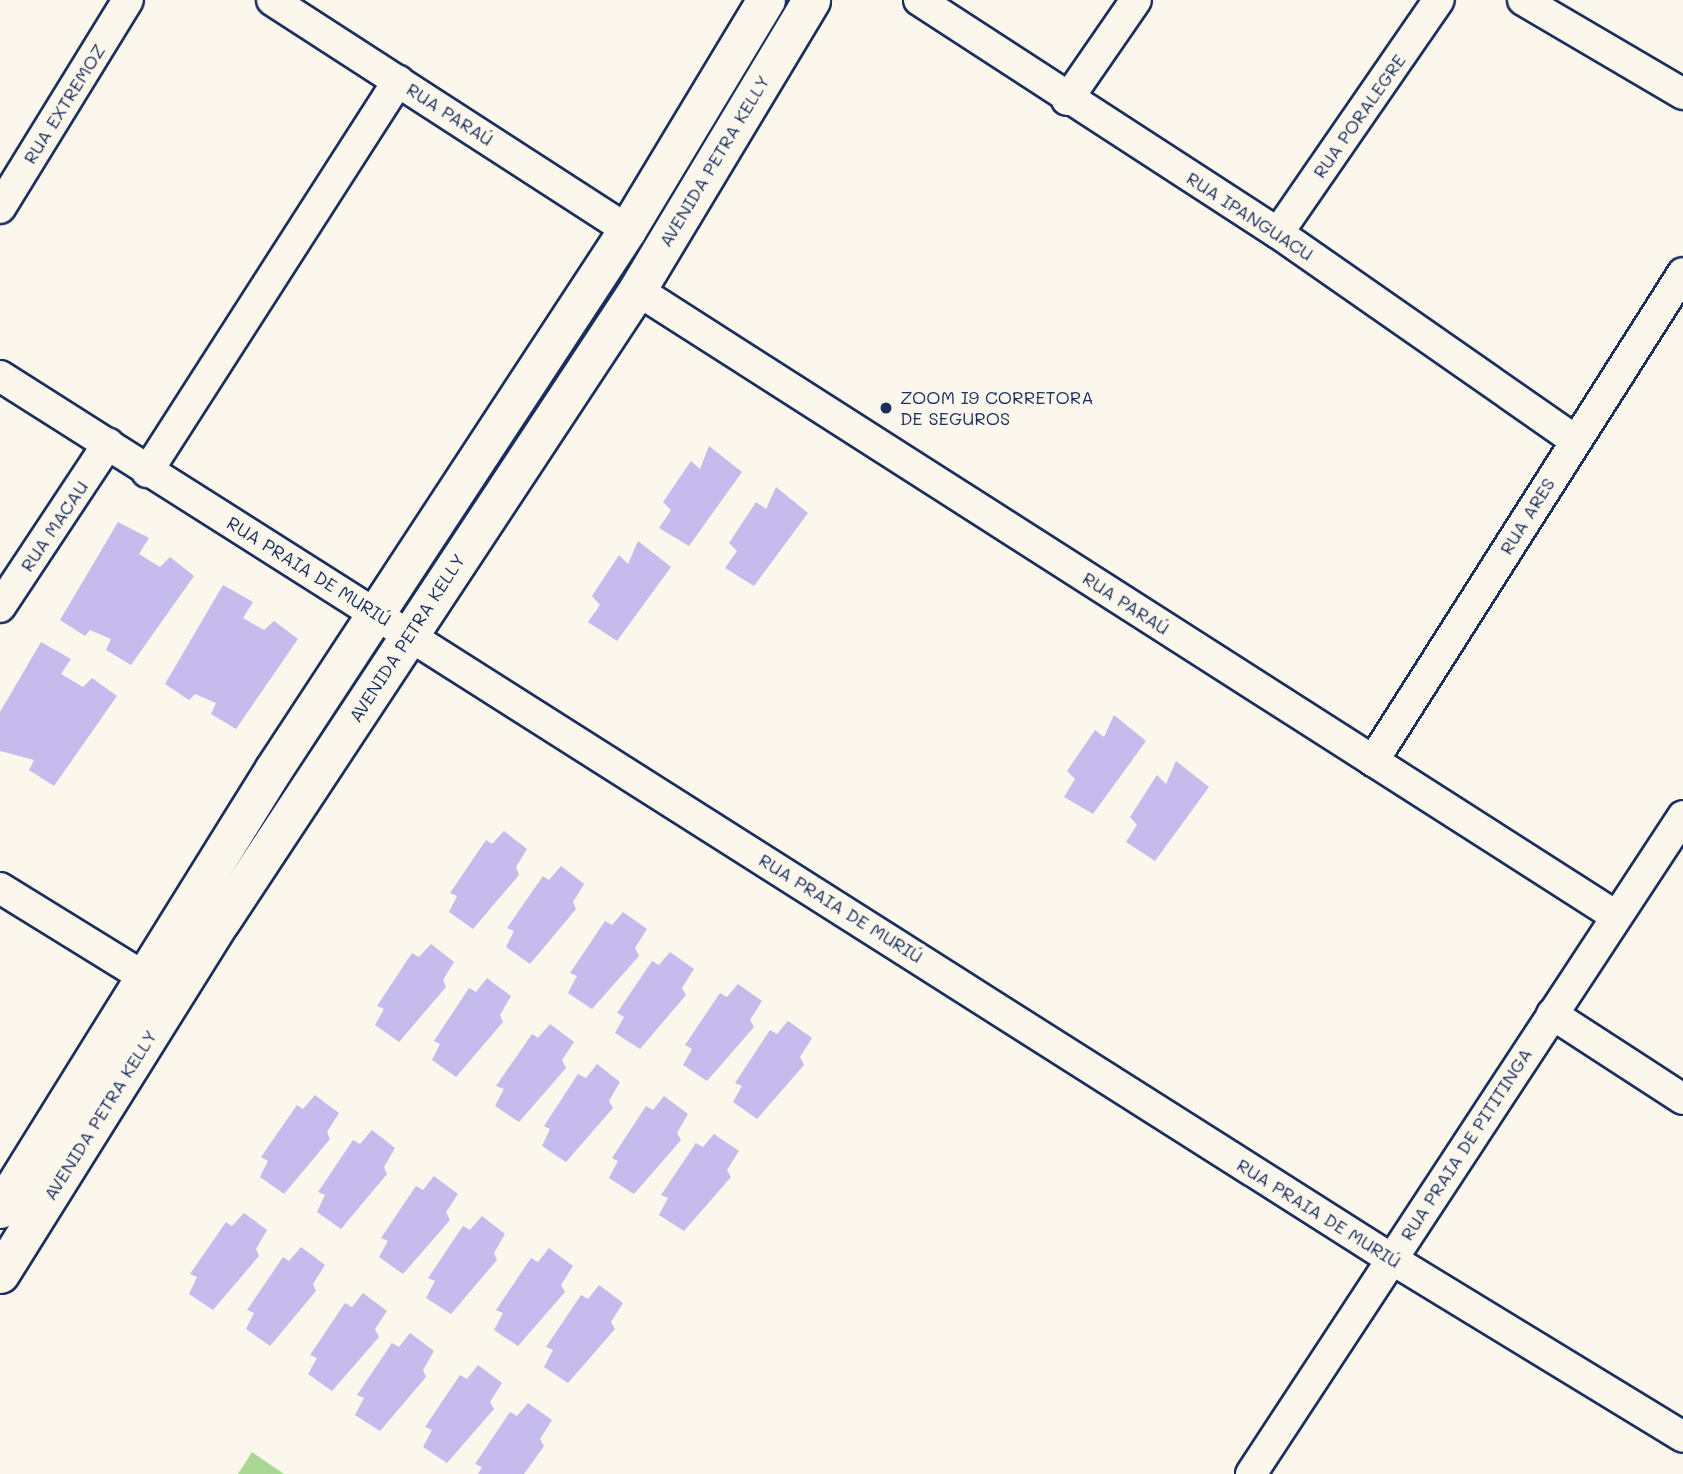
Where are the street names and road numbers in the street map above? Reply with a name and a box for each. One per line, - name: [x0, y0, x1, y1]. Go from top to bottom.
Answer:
- street label: RUA EXTREMOZ: [19, 40, 109, 168]
- street label: RUA PORALEGRE: [1308, 50, 1410, 182]
- street label: AVENIDA PETRA KELLY: [654, 71, 774, 251]
- street label: RUA PARAÚ: [403, 78, 497, 150]
- street label: RUA IPANGUACU: [1183, 167, 1317, 265]
- street label: RUA ARES: [1495, 474, 1559, 558]
- street label: RUA MACAU: [16, 477, 92, 575]
- street label: RUA PRAIA DE MURIÚ: [223, 512, 395, 630]
- street label: AVENIDA PETRA KELLY: [344, 550, 470, 726]
- street label: RUA PARAÚ: [1079, 567, 1173, 639]
- street label: RUA PRAIA DE MURIÚ: [755, 849, 927, 967]
- street label: AVENIDA PETRA KELLY: [39, 1026, 161, 1204]
- street label: RUA PRAIA DE PITITINGA: [1396, 1044, 1536, 1244]
- street label: RUA PRAIA DE MURIÚ: [1233, 1154, 1405, 1272]

